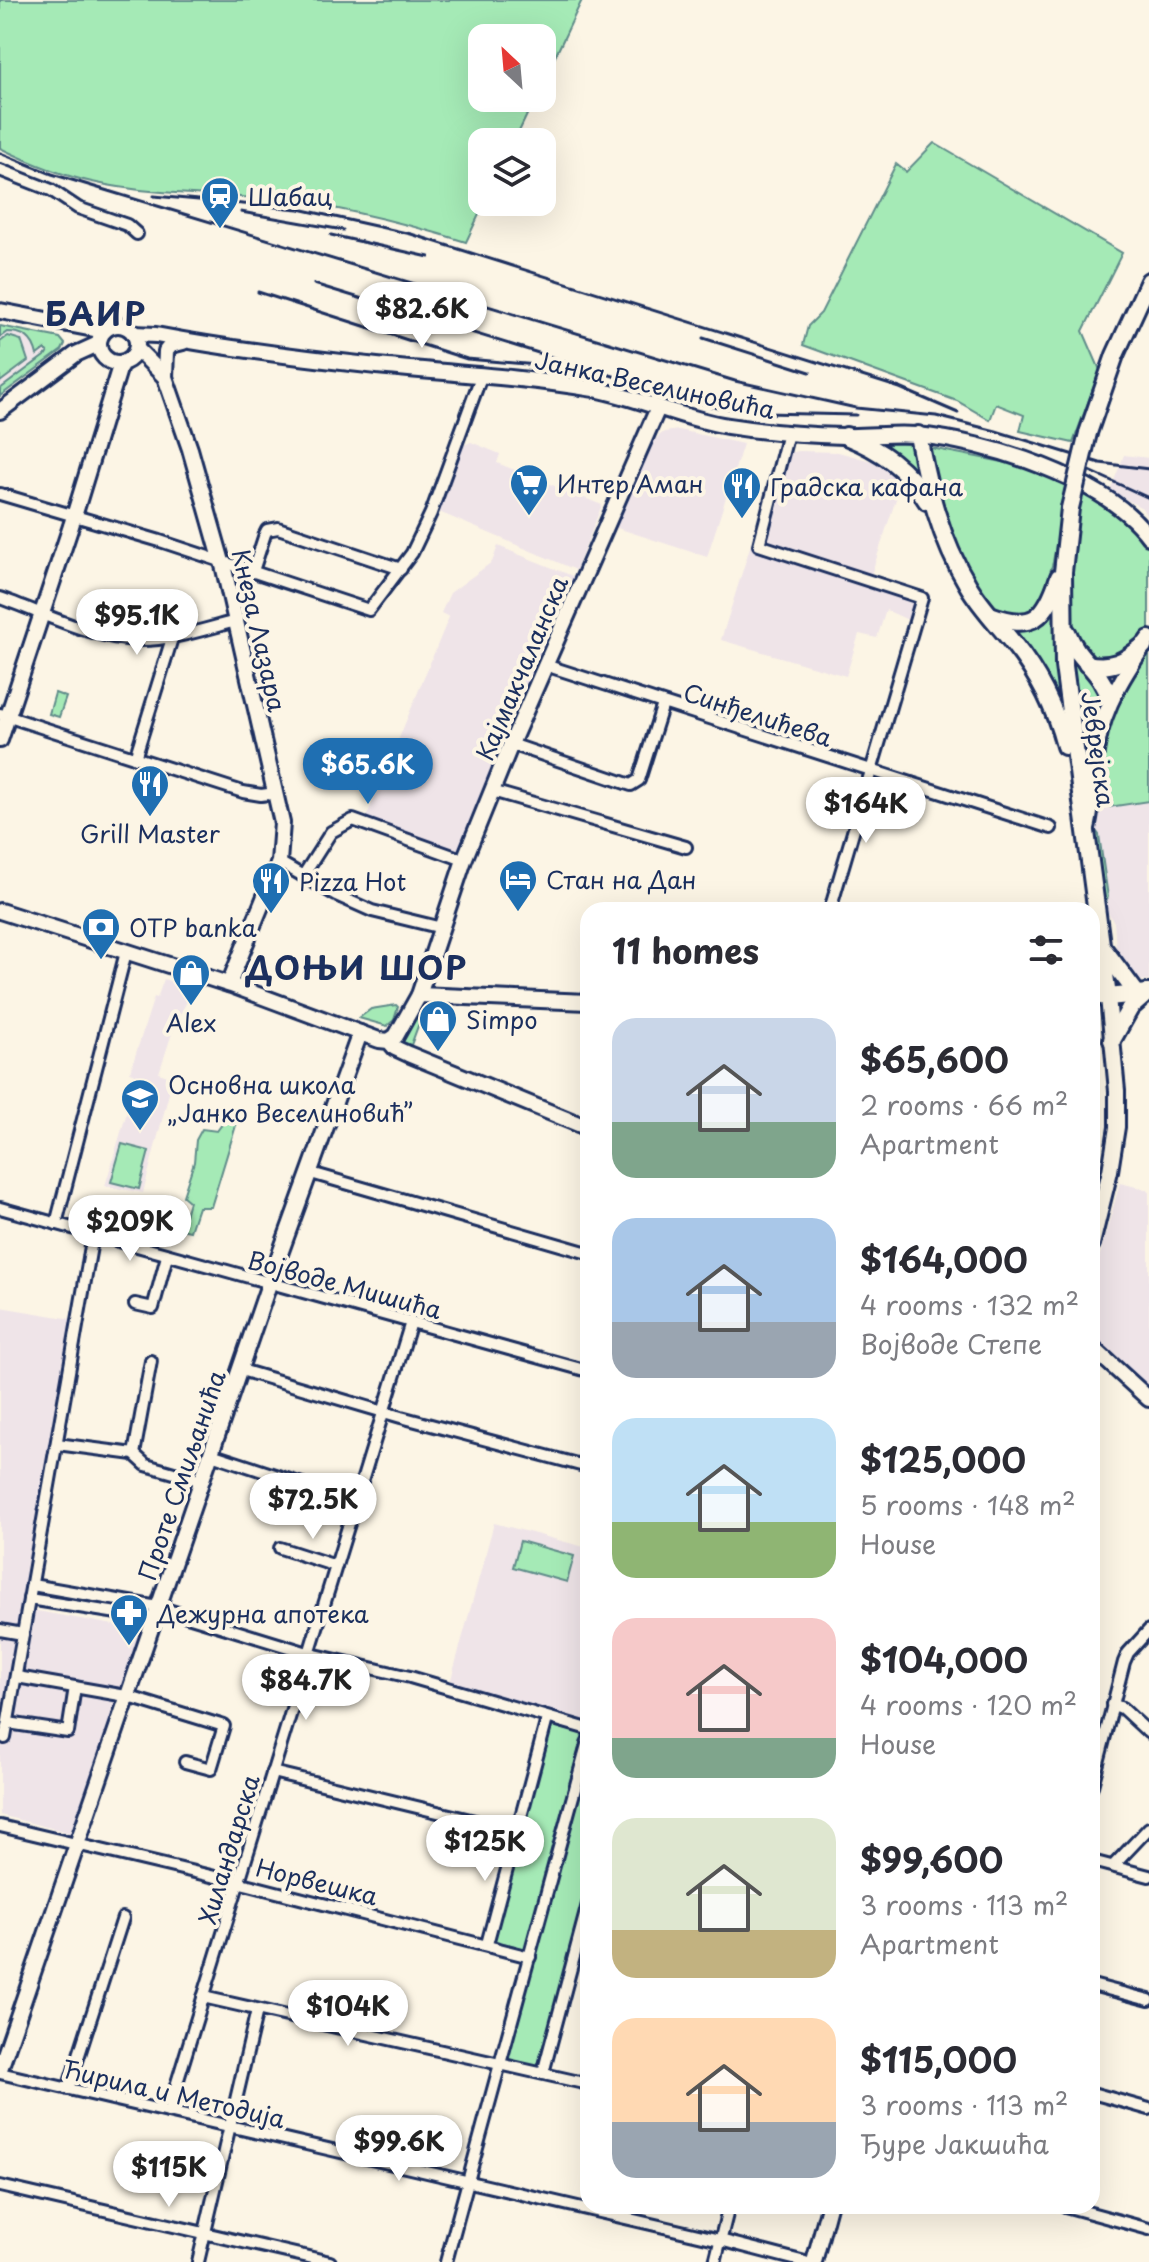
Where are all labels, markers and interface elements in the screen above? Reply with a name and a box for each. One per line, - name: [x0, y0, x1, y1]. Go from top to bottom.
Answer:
- north arrow: [468, 24, 556, 112]
- map controls: [468, 24, 556, 216]
- button: layers: [468, 128, 556, 216]
- station icon: Шабац: [199, 175, 241, 230]
- place label: Шабац: [248, 178, 333, 214]
- pin: $82.6K: [357, 282, 487, 350]
- text: $82.6K: [375, 288, 469, 327]
- district label: БАИР: [45, 289, 147, 337]
- street label: Јанка Веселиновића: [532, 341, 778, 427]
- supermarket icon: Интер Аман: [508, 462, 550, 517]
- place label: Интер Аман: [557, 465, 703, 501]
- restaurant icon: Градска кафана: [721, 465, 763, 520]
- place label: Градска кафана: [770, 468, 963, 504]
- street label: Кнеза Лазара: [224, 545, 296, 715]
- street label: Кајмакчаланска: [466, 570, 576, 766]
- pin: $95.1K: [72, 589, 202, 657]
- text: $95.1K: [94, 595, 180, 634]
- street label: Синђелићева: [679, 673, 837, 755]
- street label: Јеврејска: [1073, 689, 1125, 809]
- pin: $65.6K: [303, 738, 433, 806]
- text: $65.6K: [321, 744, 415, 783]
- restaurant icon: Grill Master: [129, 763, 171, 818]
- pin: $164K: [810, 777, 922, 845]
- text: $164K: [824, 783, 908, 822]
- place label: Grill Master: [80, 815, 221, 851]
- hotel icon: Стан на Дан: [497, 858, 539, 913]
- restaurant icon: Pizza Hot: [250, 860, 292, 915]
- place label: Стан на Дан: [546, 861, 696, 897]
- place label: Pizza Hot: [299, 863, 406, 899]
- bank icon: OTP banka: [80, 906, 122, 961]
- place label: OTP banka: [129, 909, 257, 945]
- text: 11 homes: [612, 924, 759, 976]
- icon: filters: [1024, 928, 1068, 972]
- district label: ДОЊИ ШОР: [245, 943, 468, 991]
- shop icon: Alex: [170, 952, 212, 1007]
- shop icon: Simpo: [417, 998, 459, 1053]
- place label: Simpo: [466, 1001, 538, 1037]
- place label: Alex: [166, 1004, 216, 1040]
- text: $65,600: [860, 1033, 1009, 1085]
- icon: home: [676, 1050, 772, 1146]
- place label: Основна школа „Јанко Веселиновић”: [168, 1066, 413, 1130]
- school or university icon: Основна школа „Јанко Веселиновић”: [119, 1077, 161, 1132]
- text: 2 rooms · 66 m²: [860, 1085, 1069, 1124]
- text: Apartment: [860, 1124, 999, 1163]
- pin: $209K: [74, 1195, 186, 1263]
- text: $209K: [86, 1201, 174, 1240]
- text: $164,000: [860, 1233, 1028, 1285]
- street label: Војводе Мишића: [244, 1241, 446, 1327]
- icon: home: [676, 1250, 772, 1346]
- text: 4 rooms · 132 m²: [860, 1285, 1079, 1324]
- text: Војводе Степе: [860, 1324, 1042, 1363]
- street label: Проте Смиљанића: [128, 1365, 234, 1585]
- text: $125,000: [860, 1433, 1026, 1485]
- icon: home: [676, 1450, 772, 1546]
- pin: $72.5K: [248, 1473, 378, 1541]
- text: $72.5K: [268, 1479, 358, 1518]
- text: 5 rooms · 148 m²: [860, 1485, 1076, 1524]
- text: House: [860, 1524, 936, 1563]
- pharmacy icon: Дежурна апотека: [108, 1592, 150, 1647]
- place label: Дежурна апотека: [156, 1595, 369, 1631]
- text: $104,000: [860, 1633, 1028, 1685]
- icon: home: [676, 1650, 772, 1746]
- pin: $84.7K: [241, 1654, 371, 1722]
- text: $84.7K: [260, 1660, 352, 1699]
- text: 4 rooms · 120 m²: [860, 1685, 1077, 1724]
- text: House: [860, 1724, 936, 1763]
- street label: Хиландарска: [188, 1770, 268, 1928]
- pin: $125K: [429, 1815, 541, 1883]
- text: $125K: [444, 1821, 526, 1860]
- text: $99,600: [860, 1833, 1003, 1885]
- street label: Норвешка: [252, 1848, 382, 1914]
- icon: home: [676, 1850, 772, 1946]
- text: 3 rooms · 113 m²: [860, 1885, 1068, 1924]
- text: Apartment: [860, 1924, 999, 1963]
- pin: $104K: [292, 1980, 404, 2048]
- text: $104K: [306, 1986, 390, 2025]
- text: $115,000: [860, 2033, 1017, 2085]
- street label: Ћирила и Методија: [59, 2050, 289, 2136]
- icon: home: [676, 2050, 772, 2146]
- text: 3 rooms · 113 m²: [860, 2085, 1068, 2124]
- pin: $99.6K: [334, 2115, 464, 2183]
- text: $99.6K: [353, 2121, 445, 2160]
- text: Ђуре Јакшића: [860, 2124, 1049, 2163]
- pin: $115K: [113, 2141, 225, 2209]
- text: $115K: [131, 2147, 207, 2186]

